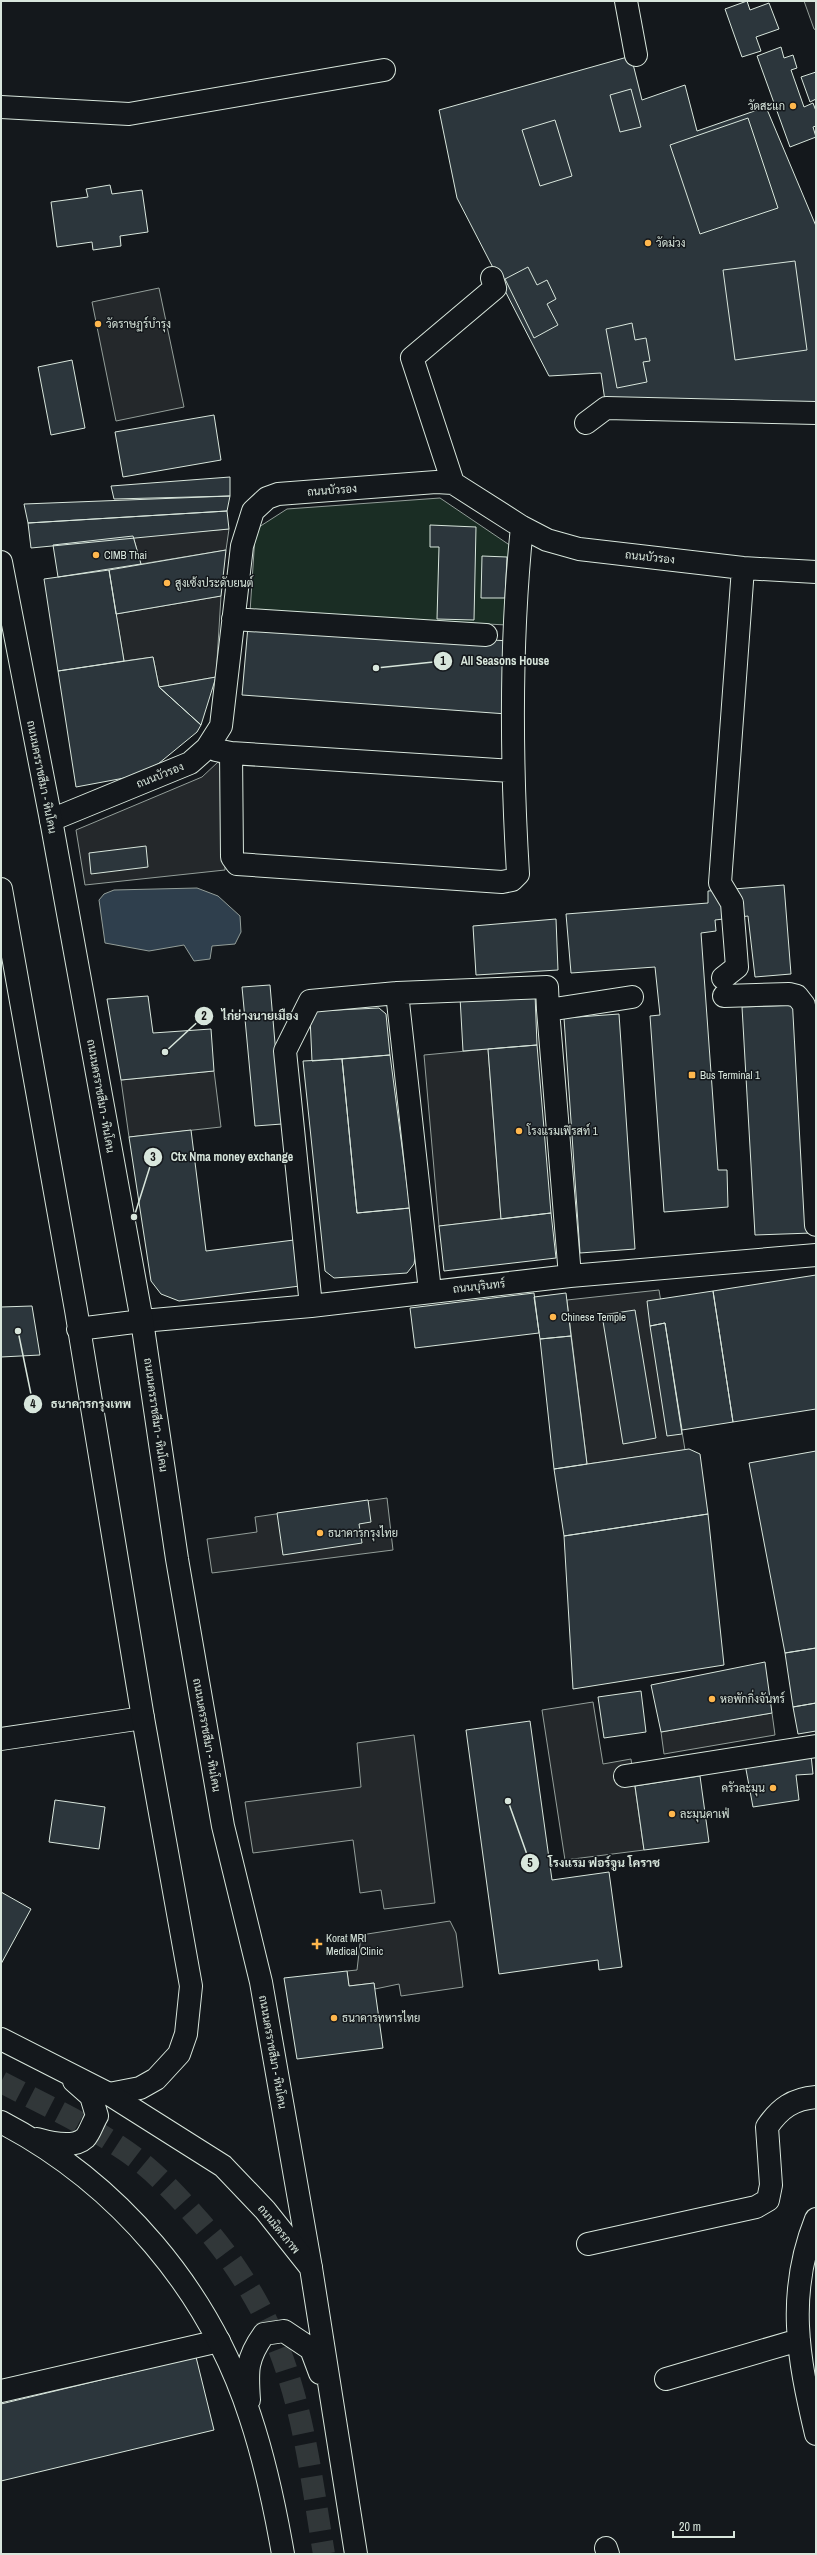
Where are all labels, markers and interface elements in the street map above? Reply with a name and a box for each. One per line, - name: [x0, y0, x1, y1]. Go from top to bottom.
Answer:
- place label: วัดสะแก: [748, 99, 785, 113]
- marker: วัดสะแก: [788, 101, 798, 111]
- place label: วัดม่วง: [656, 236, 686, 250]
- marker: วัดม่วง: [643, 238, 653, 248]
- place label: วัดราษฏร์บำรุง: [106, 316, 171, 333]
- marker: วัดราษฏร์บำรุง: [93, 319, 103, 329]
- street label: ถนนบัวรอง: [307, 481, 357, 499]
- street label: ถนนบัวรอง: [624, 547, 676, 567]
- place label: CIMB Thai: [104, 548, 147, 562]
- marker: CIMB Thai: [91, 550, 101, 560]
- place label: สูงเซ้งประดับยนต์: [175, 575, 254, 591]
- marker: สูงเซ้งประดับยนต์: [162, 578, 172, 588]
- callout: All Seasons House: [433, 649, 557, 673]
- text: 1: [440, 653, 446, 669]
- text: All Seasons House: [461, 653, 550, 669]
- street label: ถนนนครราชสีมา - หินโคน: [24, 719, 61, 835]
- street label: ถนนบัวรอง: [134, 759, 186, 791]
- callout: ไก่ย่างนายเมือง: [194, 1004, 307, 1028]
- text: 2: [201, 1008, 207, 1024]
- text: ไก่ย่างนายเมือง: [221, 1008, 299, 1024]
- street label: ถนนนครราชสีมา - หินโคน: [84, 1038, 119, 1154]
- place label: Bus Terminal 1: [700, 1068, 760, 1082]
- marker: Bus Terminal 1: [687, 1070, 697, 1080]
- place label: โรงแรมเฟิรสท์ 1: [526, 1123, 598, 1138]
- marker: โรงแรมเฟิรสท์ 1: [514, 1126, 524, 1136]
- callout: Ctx Nma money exchange: [143, 1145, 301, 1169]
- text: 3: [150, 1149, 156, 1165]
- text: Ctx Nma money exchange: [171, 1149, 294, 1165]
- street label: ถนนบุรินทร์: [452, 1275, 506, 1298]
- place label: Chinese Temple: [561, 1310, 626, 1324]
- marker: Chinese Temple: [548, 1312, 558, 1322]
- street label: ถนนนครราชสีมา - หินโคน: [141, 1357, 172, 1473]
- callout: ธนาคารกรุงเทพ: [23, 1392, 139, 1416]
- text: 4: [30, 1396, 36, 1412]
- text: ธนาคารกรุงเทพ: [51, 1396, 131, 1412]
- place label: ธนาคารกรุงไทย: [328, 1525, 398, 1542]
- marker: ธนาคารกรุงไทย: [315, 1528, 325, 1538]
- street label: ถนนนครราชสีมา - หินโคน: [190, 1677, 225, 1793]
- place label: หอพักกิ่งจันทร์: [720, 1689, 785, 1706]
- marker: หอพักกิ่งจันทร์: [707, 1694, 717, 1704]
- place label: ครัวละมุน: [721, 1781, 765, 1797]
- marker: ครัวละมุน: [768, 1783, 778, 1793]
- place label: ละมุนคาเฟ่: [680, 1807, 729, 1823]
- marker: ละมุนคาเฟ่: [667, 1809, 677, 1819]
- callout: โรงแรม ฟอร์จูน โคราช: [520, 1851, 668, 1875]
- text: 5: [527, 1855, 533, 1871]
- text: โรงแรม ฟอร์จูน โคราช: [547, 1855, 660, 1871]
- place label: Korat MRI Medical Clinic: [326, 1931, 384, 1958]
- marker: Korat MRI Medical Clinic: [311, 1938, 323, 1950]
- street label: ถนนนครราชสีมา - หินโคน: [256, 1994, 291, 2110]
- place label: ธนาคารทหารไทย: [342, 2010, 420, 2025]
- marker: ธนาคารทหารไทย: [329, 2013, 339, 2023]
- street label: ถนนมิตรภาพ: [255, 2202, 303, 2256]
- scale bar: [673, 2513, 734, 2539]
- text: 20 m: [679, 2519, 701, 2535]

